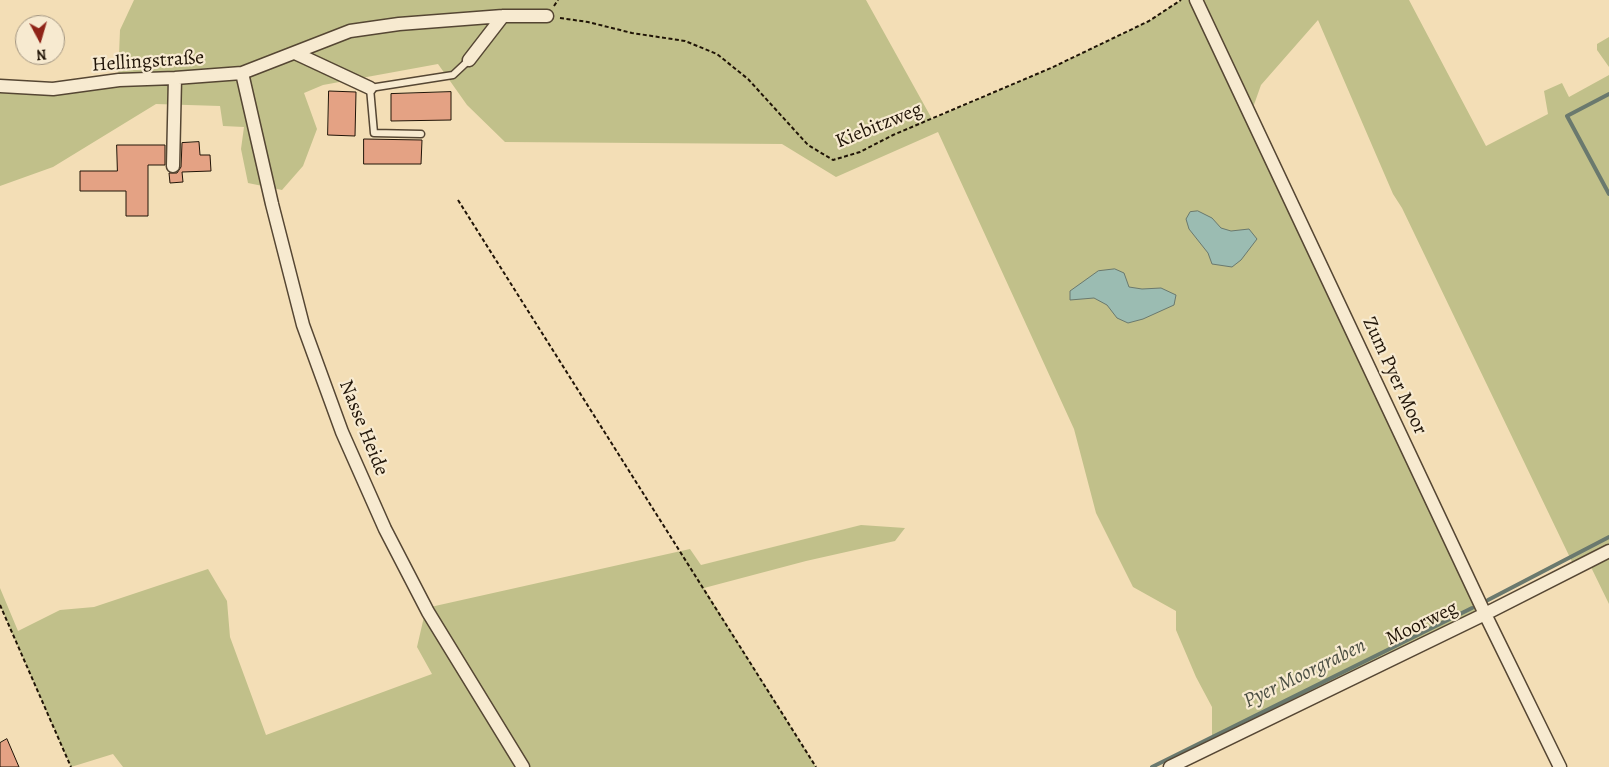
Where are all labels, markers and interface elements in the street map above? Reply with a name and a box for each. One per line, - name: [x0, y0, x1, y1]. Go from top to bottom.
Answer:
- north arrow: [15, 15, 65, 65]
- text: N: [35, 44, 48, 64]
- street label: Hellingstraße: [91, 46, 205, 78]
- street label: Kiebitzweg: [832, 98, 926, 154]
- street label: Zum Pyer Moor: [1356, 313, 1432, 439]
- street label: Nasse Heide: [333, 377, 393, 479]
- street label: Moorweg: [1382, 596, 1462, 652]
- water label: Pyer Moorgraben: [1240, 634, 1370, 714]

